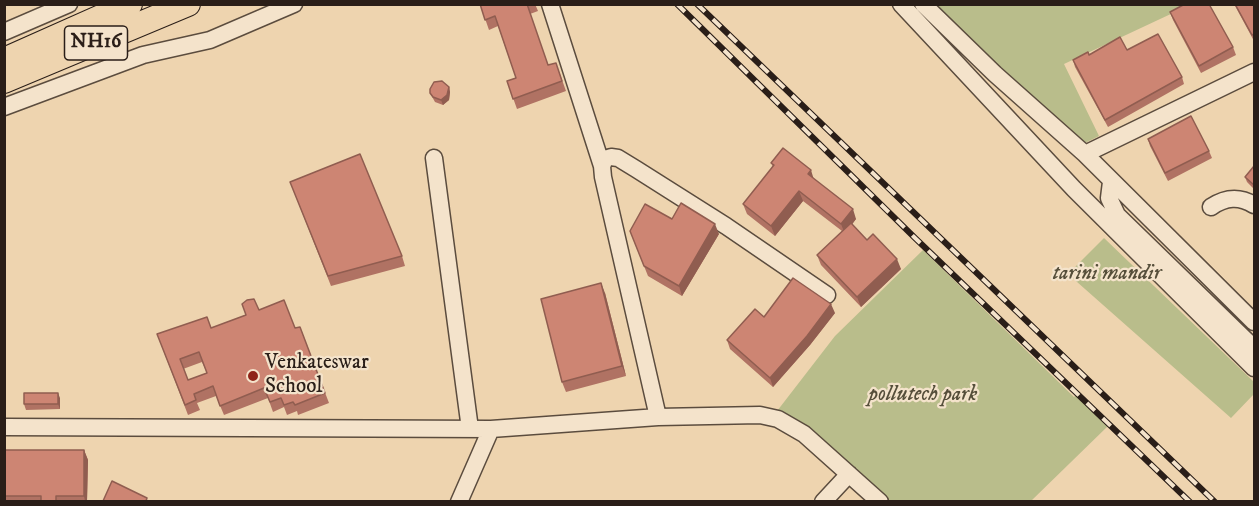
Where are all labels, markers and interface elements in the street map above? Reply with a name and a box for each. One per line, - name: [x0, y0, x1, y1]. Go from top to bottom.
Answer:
- road number: NH16: [64, 26, 128, 60]
- park label: tarini mandir: [1053, 262, 1161, 288]
- place label: Venkateswar School: [265, 351, 369, 401]
- marker: Venkateswar School: [246, 369, 260, 383]
- park label: pollutech park: [869, 383, 977, 409]

